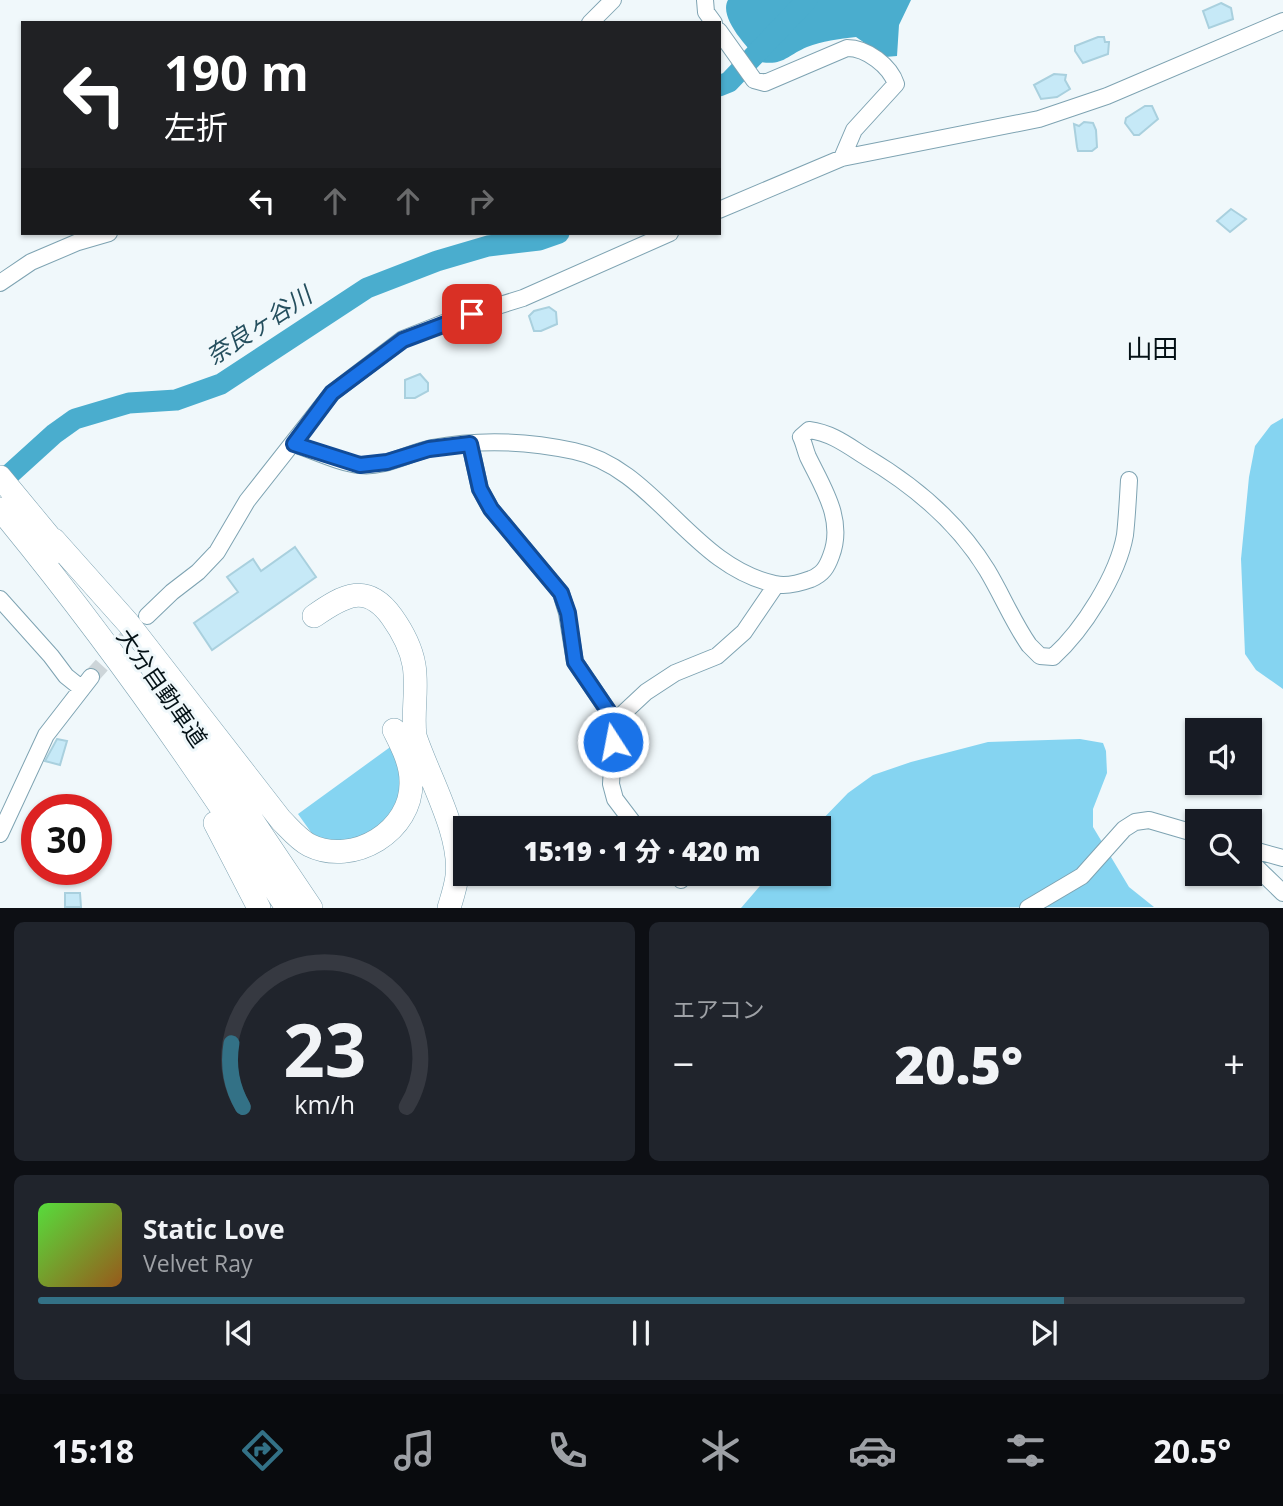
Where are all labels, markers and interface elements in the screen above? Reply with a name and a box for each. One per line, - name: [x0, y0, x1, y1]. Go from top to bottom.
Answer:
- text: 190 m: [164, 39, 309, 105]
- icon: left: [49, 49, 140, 140]
- text: 左折: [164, 105, 228, 148]
- icon: left: [243, 182, 281, 220]
- icon: ahead: [316, 182, 354, 220]
- icon: ahead: [389, 182, 427, 220]
- icon: right: [462, 182, 500, 220]
- water label: 奈良ヶ谷川: [199, 277, 320, 371]
- pin: [442, 284, 502, 344]
- icon: arrive: [453, 295, 491, 333]
- district label: 山田: [1126, 330, 1178, 366]
- street label: 大分自動車道: [110, 622, 216, 753]
- position arrow: [576, 705, 650, 779]
- map controls: [1185, 718, 1262, 886]
- button: sound: [1185, 718, 1262, 795]
- speed limit sign: 30: [21, 794, 112, 885]
- button: search: [1185, 809, 1262, 886]
- text: 15:19 · 1 分 · 420 m: [524, 833, 760, 869]
- text: エアコン: [673, 993, 765, 1025]
- text: 23: [283, 1000, 366, 1099]
- text: 20.5°: [895, 1028, 1023, 1099]
- text: −: [673, 1037, 694, 1089]
- text: +: [1223, 1037, 1245, 1089]
- text: km/h: [294, 1087, 355, 1121]
- text: Static Love: [143, 1211, 285, 1247]
- text: Velvet Ray: [143, 1247, 253, 1279]
- icon: previous: [220, 1314, 258, 1352]
- icon: pause: [622, 1314, 660, 1352]
- icon: next: [1025, 1314, 1063, 1352]
- icon: directions: [238, 1426, 287, 1475]
- icon: music: [390, 1426, 439, 1475]
- icon: phone: [543, 1426, 592, 1475]
- icon: climate: [696, 1426, 745, 1475]
- icon: car: [848, 1426, 897, 1475]
- icon: filters: [1001, 1426, 1050, 1475]
- text: 15:18: [52, 1429, 134, 1472]
- text: 20.5°: [1153, 1429, 1231, 1472]

